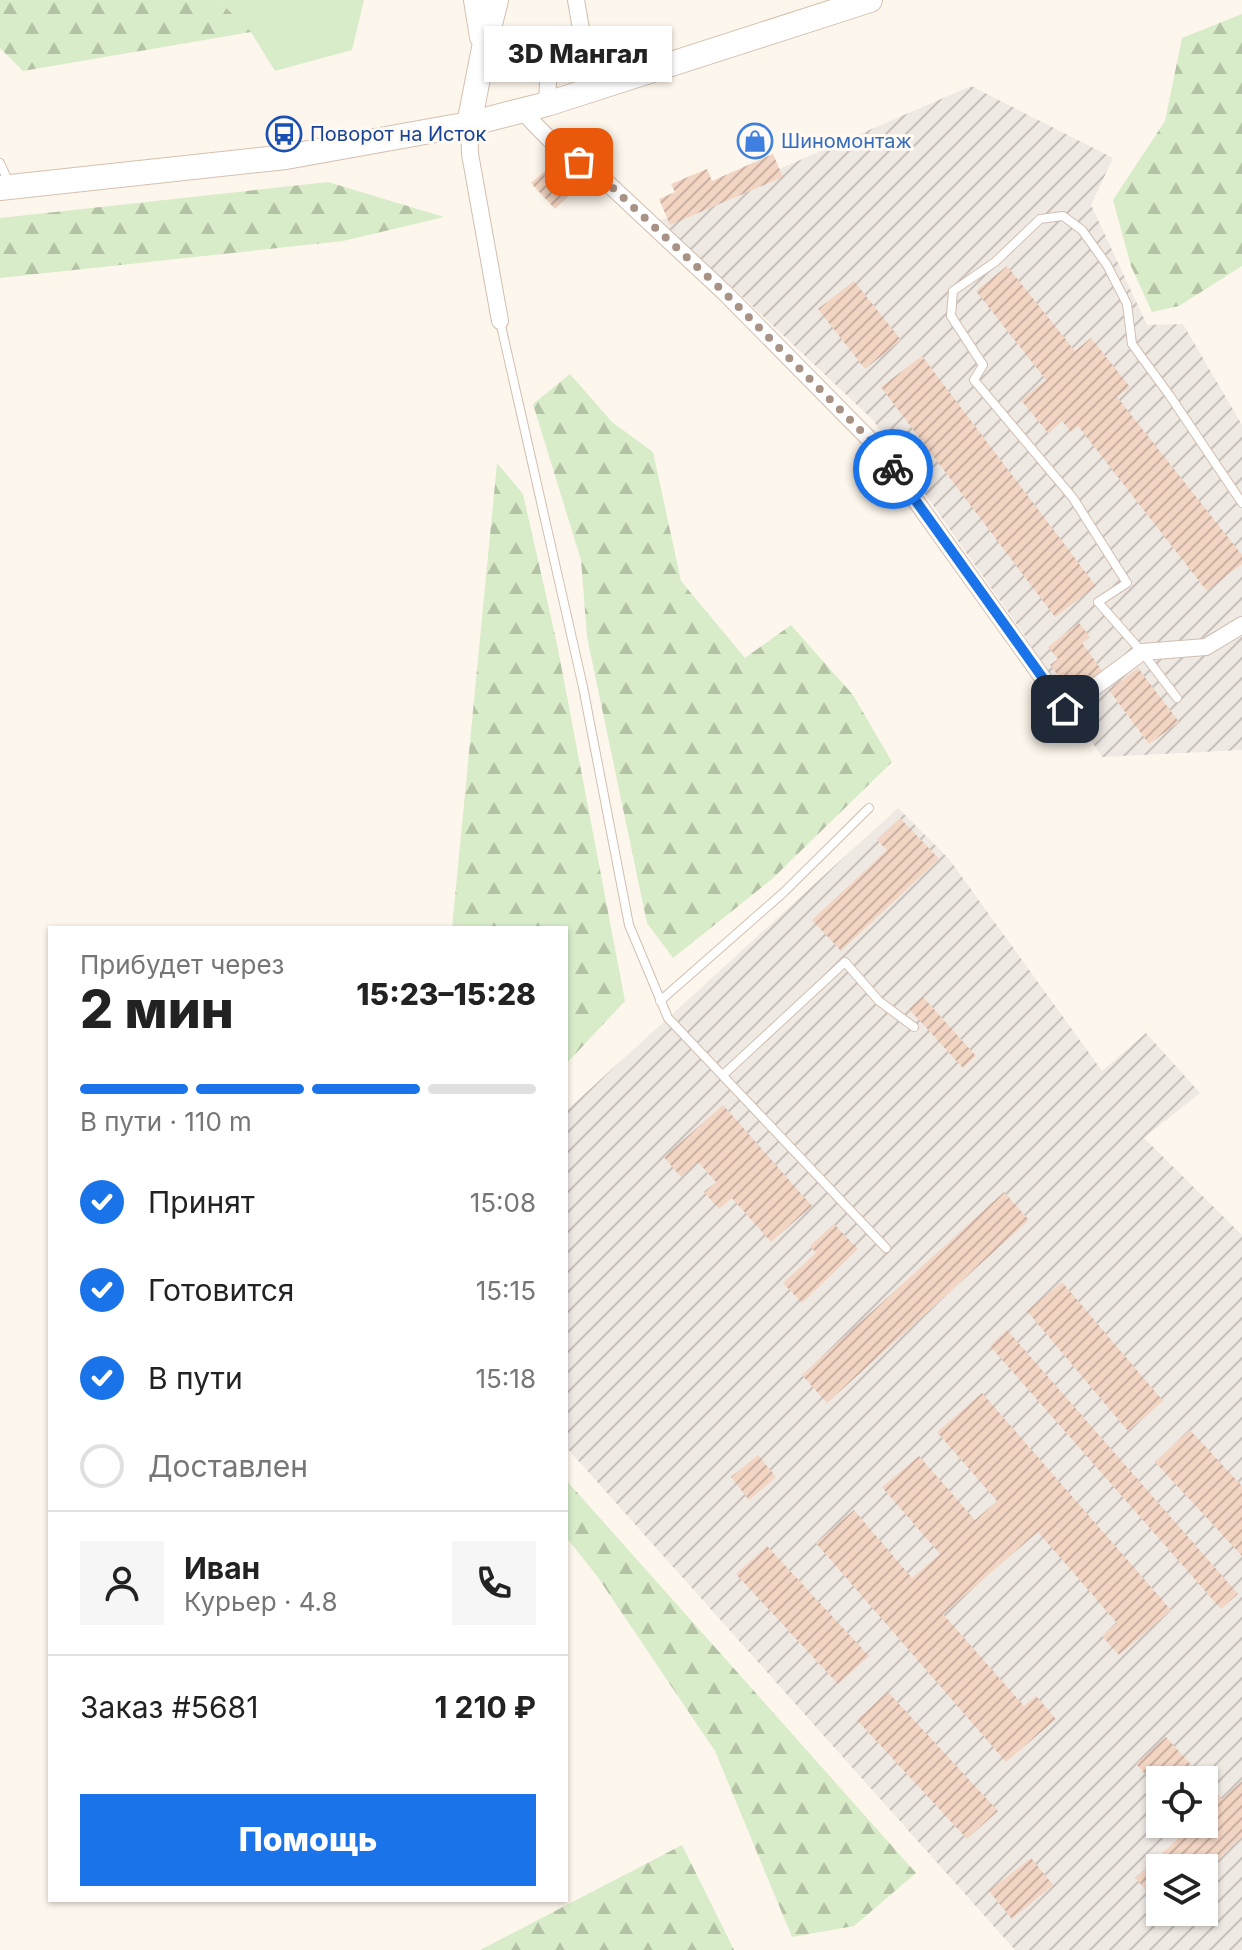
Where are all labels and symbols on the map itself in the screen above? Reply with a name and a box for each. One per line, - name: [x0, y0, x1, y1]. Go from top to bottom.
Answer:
- callout: 3D Мангал: [485, 26, 673, 82]
- bus stop icon: Поворот на Исток: [265, 115, 303, 153]
- place label: Поворот на Исток: [310, 122, 486, 146]
- shop icon: Шиномонтаж: [736, 122, 774, 160]
- pin: [545, 128, 613, 196]
- place label: Шиномонтаж: [781, 129, 912, 153]
- courier: [853, 429, 933, 509]
- pin: [1031, 675, 1099, 743]

